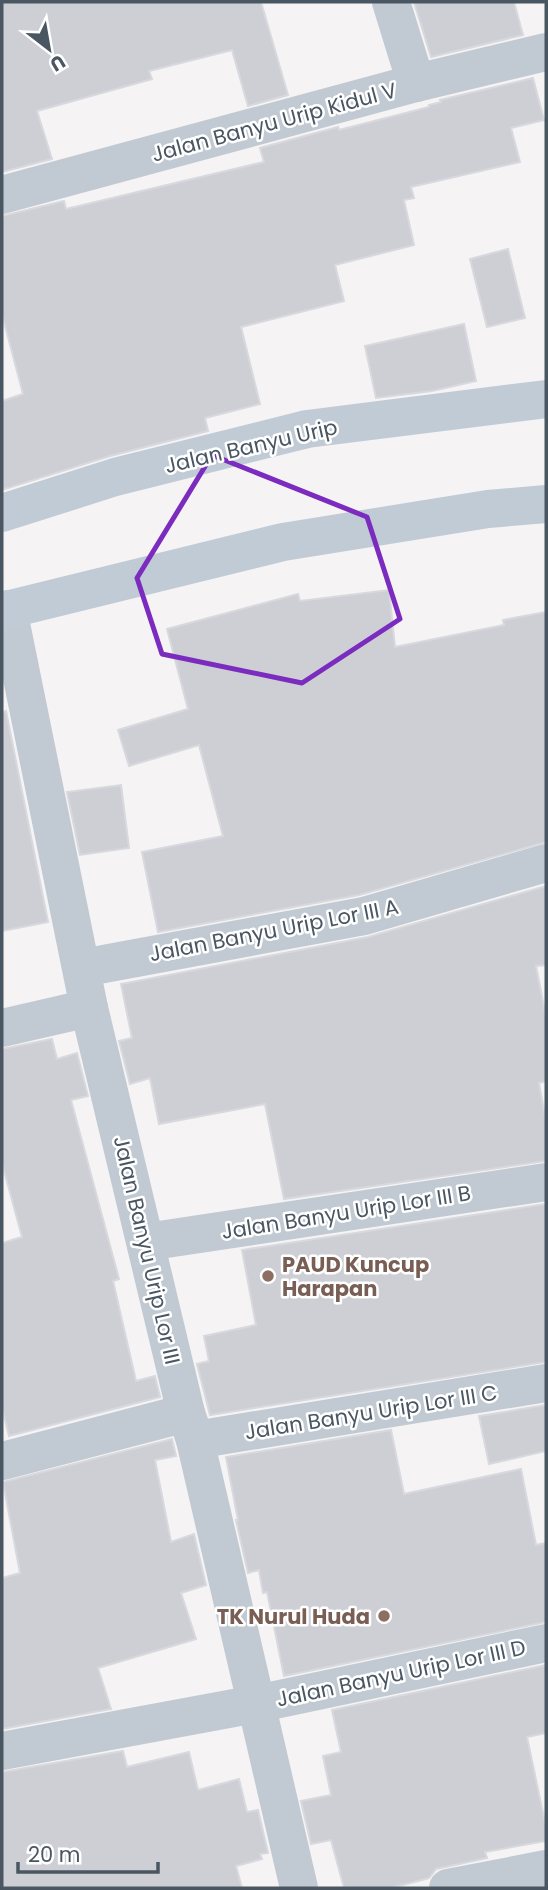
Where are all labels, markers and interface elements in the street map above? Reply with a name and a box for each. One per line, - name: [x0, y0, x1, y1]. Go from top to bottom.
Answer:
- north arrow: [14, 14, 84, 84]
- text: U: [45, 48, 70, 78]
- street label: Jalan Banyu Urip Kidul V: [148, 75, 400, 169]
- street label: Jalan Banyu Urip: [162, 412, 340, 480]
- street label: Jalan Banyu Urip Lor III A: [147, 892, 401, 968]
- street label: Jalan Banyu Urip Lor III: [107, 1133, 187, 1367]
- street label: Jalan Banyu Urip Lor III B: [219, 1178, 473, 1246]
- place label: PAUD Kuncup Harapan: [282, 1250, 429, 1303]
- marker: PAUD Kuncup Harapan: [260, 1268, 276, 1284]
- street label: Jalan Banyu Urip Lor III C: [243, 1378, 499, 1446]
- place label: TK Nurul Huda: [217, 1602, 370, 1631]
- marker: TK Nurul Huda: [376, 1608, 392, 1624]
- street label: Jalan Banyu Urip Lor III D: [274, 1632, 528, 1714]
- scale bar: [18, 1830, 158, 1874]
- text: 20 m: [28, 1840, 81, 1869]

